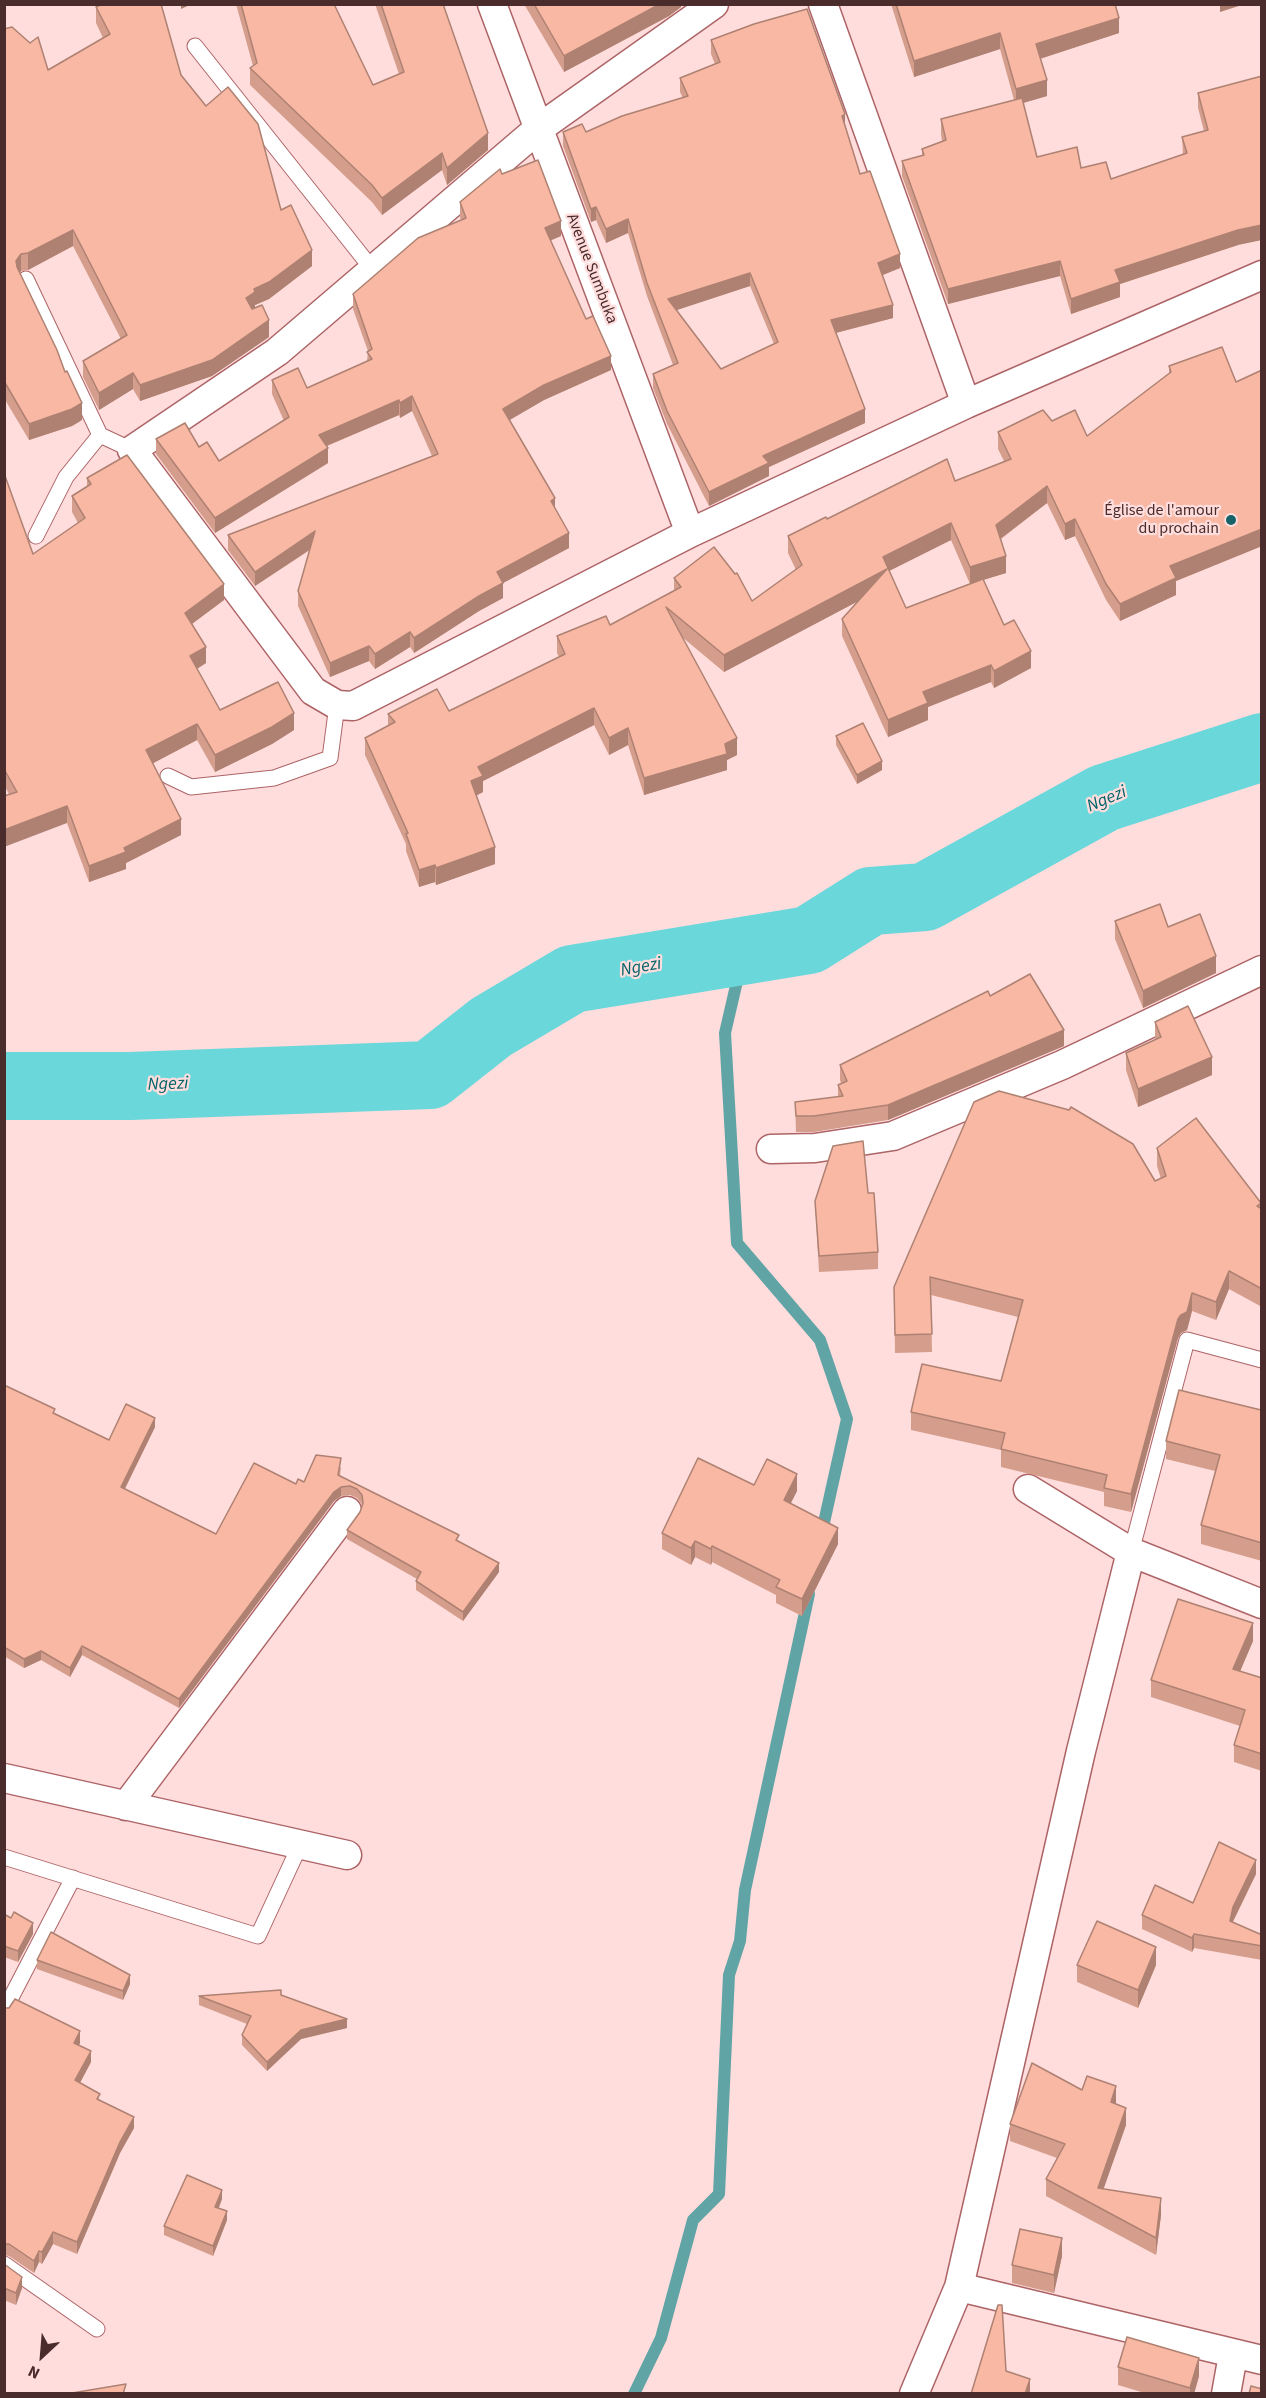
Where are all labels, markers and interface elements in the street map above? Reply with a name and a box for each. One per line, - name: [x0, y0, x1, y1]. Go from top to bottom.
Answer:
- street label: Avenue Sumbuka: [561, 211, 621, 327]
- place label: Église de l'amour du prochain: [1104, 501, 1219, 539]
- marker: Église de l'amour du prochain: [1224, 513, 1238, 527]
- water label: Ngezi: [1084, 782, 1130, 818]
- water label: Ngezi: [619, 954, 663, 982]
- water label: Ngezi: [147, 1073, 189, 1097]
- north arrow: [12, 2326, 72, 2386]
- text: N: [25, 2360, 44, 2384]

